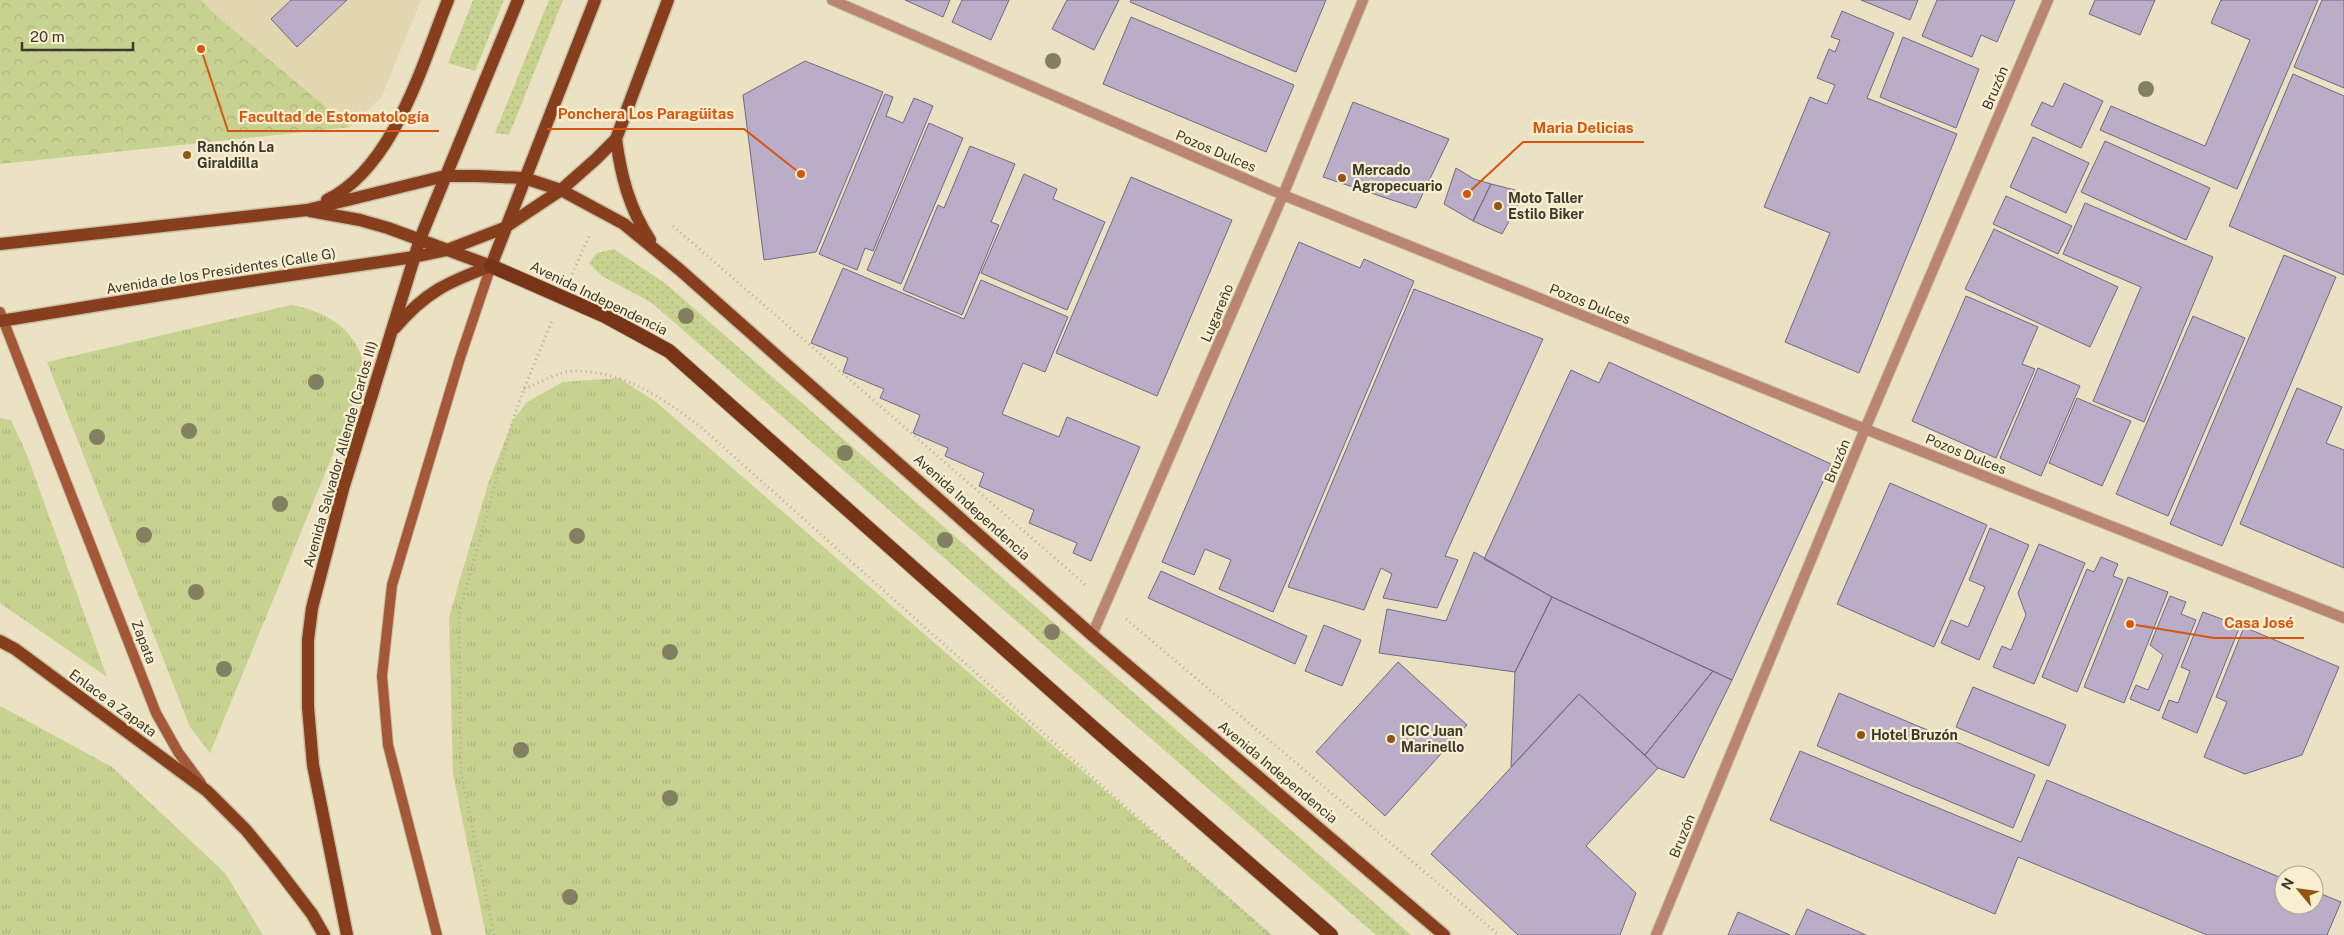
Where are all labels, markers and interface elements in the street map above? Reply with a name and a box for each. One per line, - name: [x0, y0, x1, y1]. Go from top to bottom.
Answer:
- scale bar: [22, 20, 134, 52]
- text: 20 m: [30, 28, 65, 45]
- street label: Bruzón: [1979, 64, 2011, 112]
- callout: Ponchera Los Paragüitas: [547, 99, 744, 129]
- callout: Facultad de Estomatología: [228, 101, 439, 131]
- text: Ponchera Los Paragüitas: [558, 105, 734, 122]
- text: Facultad de Estomatología: [239, 108, 429, 125]
- callout: Maria Delicias: [1523, 112, 1644, 142]
- text: Maria Delicias: [1532, 119, 1634, 136]
- street label: Pozos Dulces: [1173, 127, 1259, 175]
- place label: Ranchón La Giraldilla: [197, 139, 274, 171]
- marker: Ranchón La Giraldilla: [181, 149, 193, 161]
- place label: Mercado Agropecuario: [1352, 162, 1443, 194]
- marker: Mercado Agropecuario: [1336, 172, 1348, 184]
- place label: Moto Taller Estilo Biker: [1508, 190, 1584, 222]
- marker: Moto Taller Estilo Biker: [1492, 200, 1504, 212]
- street label: Avenida de los Presidentes (Calle G): [105, 245, 337, 297]
- street label: Avenida Independencia: [528, 258, 670, 338]
- street label: Pozos Dulces: [1547, 280, 1633, 328]
- street label: Lugareño: [1198, 281, 1236, 345]
- street label: Avenida Salvador Allende (Carlos III): [300, 339, 380, 569]
- street label: Pozos Dulces: [1923, 430, 2009, 478]
- street label: Bruzón: [1821, 437, 1853, 485]
- street label: Avenida Independencia: [911, 451, 1033, 563]
- callout: Casa José: [2214, 608, 2304, 638]
- text: Casa José: [2224, 614, 2294, 631]
- street label: Zapata: [128, 618, 160, 666]
- street label: Enlace a Zapata: [66, 666, 160, 740]
- street label: Avenida Independencia: [1215, 717, 1341, 827]
- place label: ICIC Juan Marinello: [1401, 723, 1464, 755]
- place label: Hotel Bruzón: [1871, 727, 1958, 743]
- marker: Hotel Bruzón: [1855, 729, 1867, 741]
- marker: ICIC Juan Marinello: [1385, 733, 1397, 745]
- street label: Bruzón: [1666, 812, 1698, 860]
- north arrow: [2274, 865, 2324, 915]
- text: N: [2278, 875, 2297, 892]

